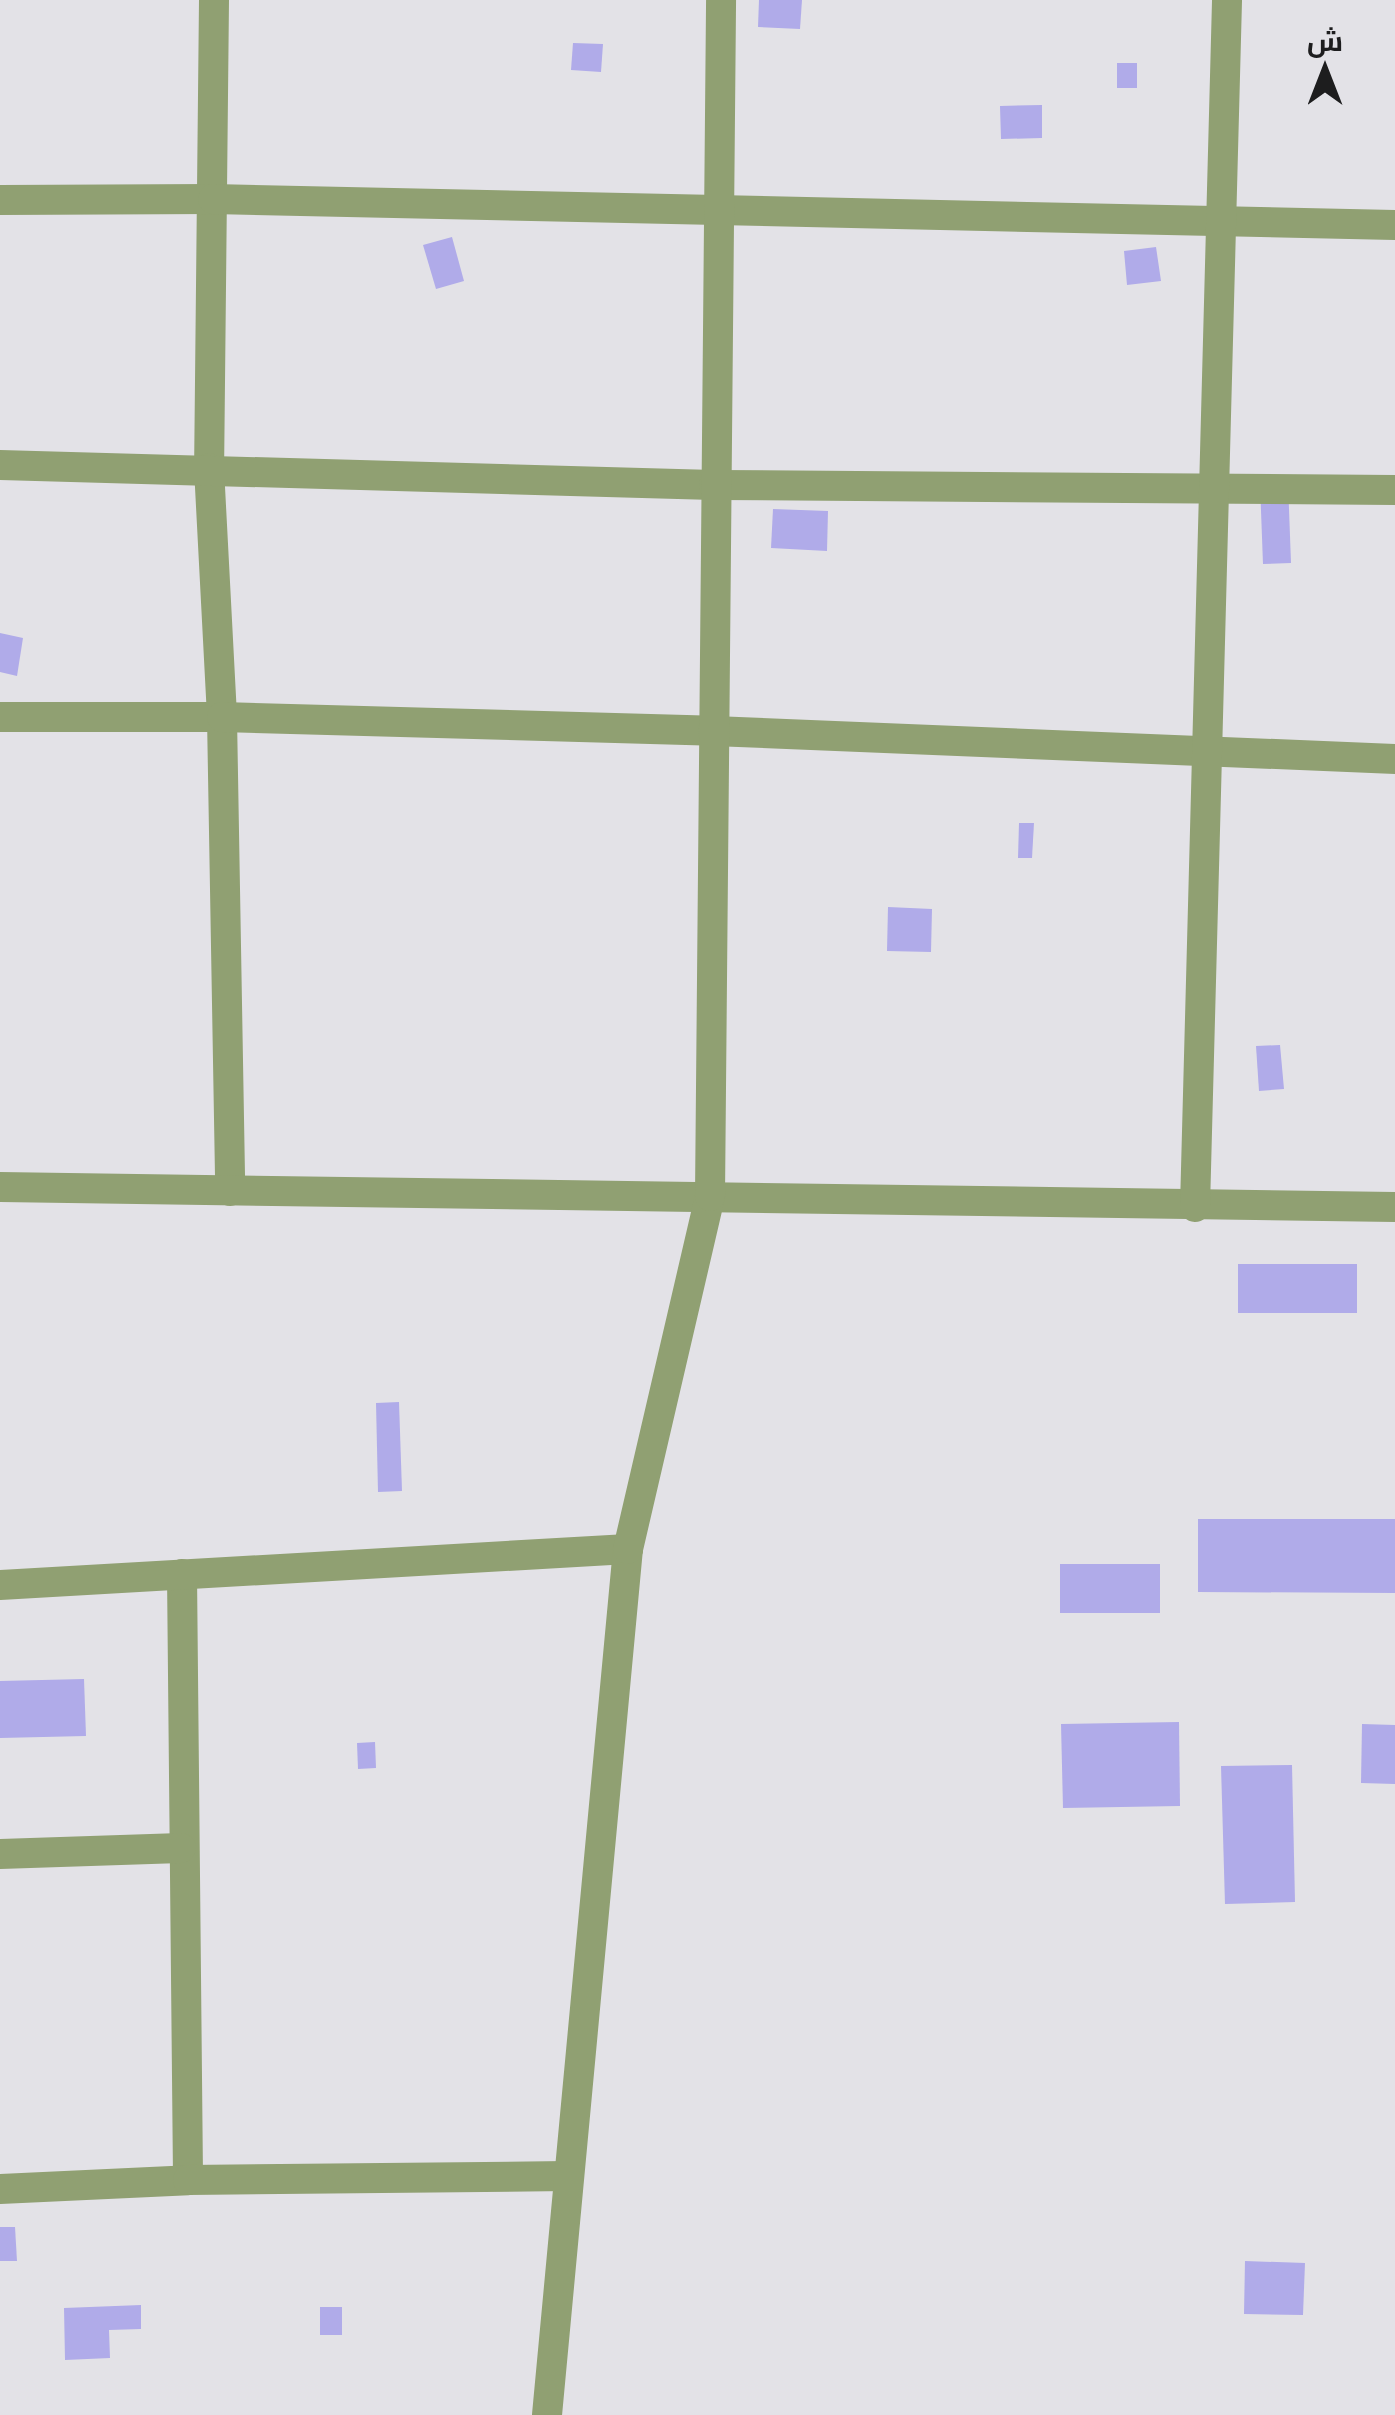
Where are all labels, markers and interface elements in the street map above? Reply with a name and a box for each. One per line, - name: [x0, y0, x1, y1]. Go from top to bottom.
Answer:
- north arrow: [1275, 20, 1375, 120]
- text: ش: [1307, 21, 1343, 59]

